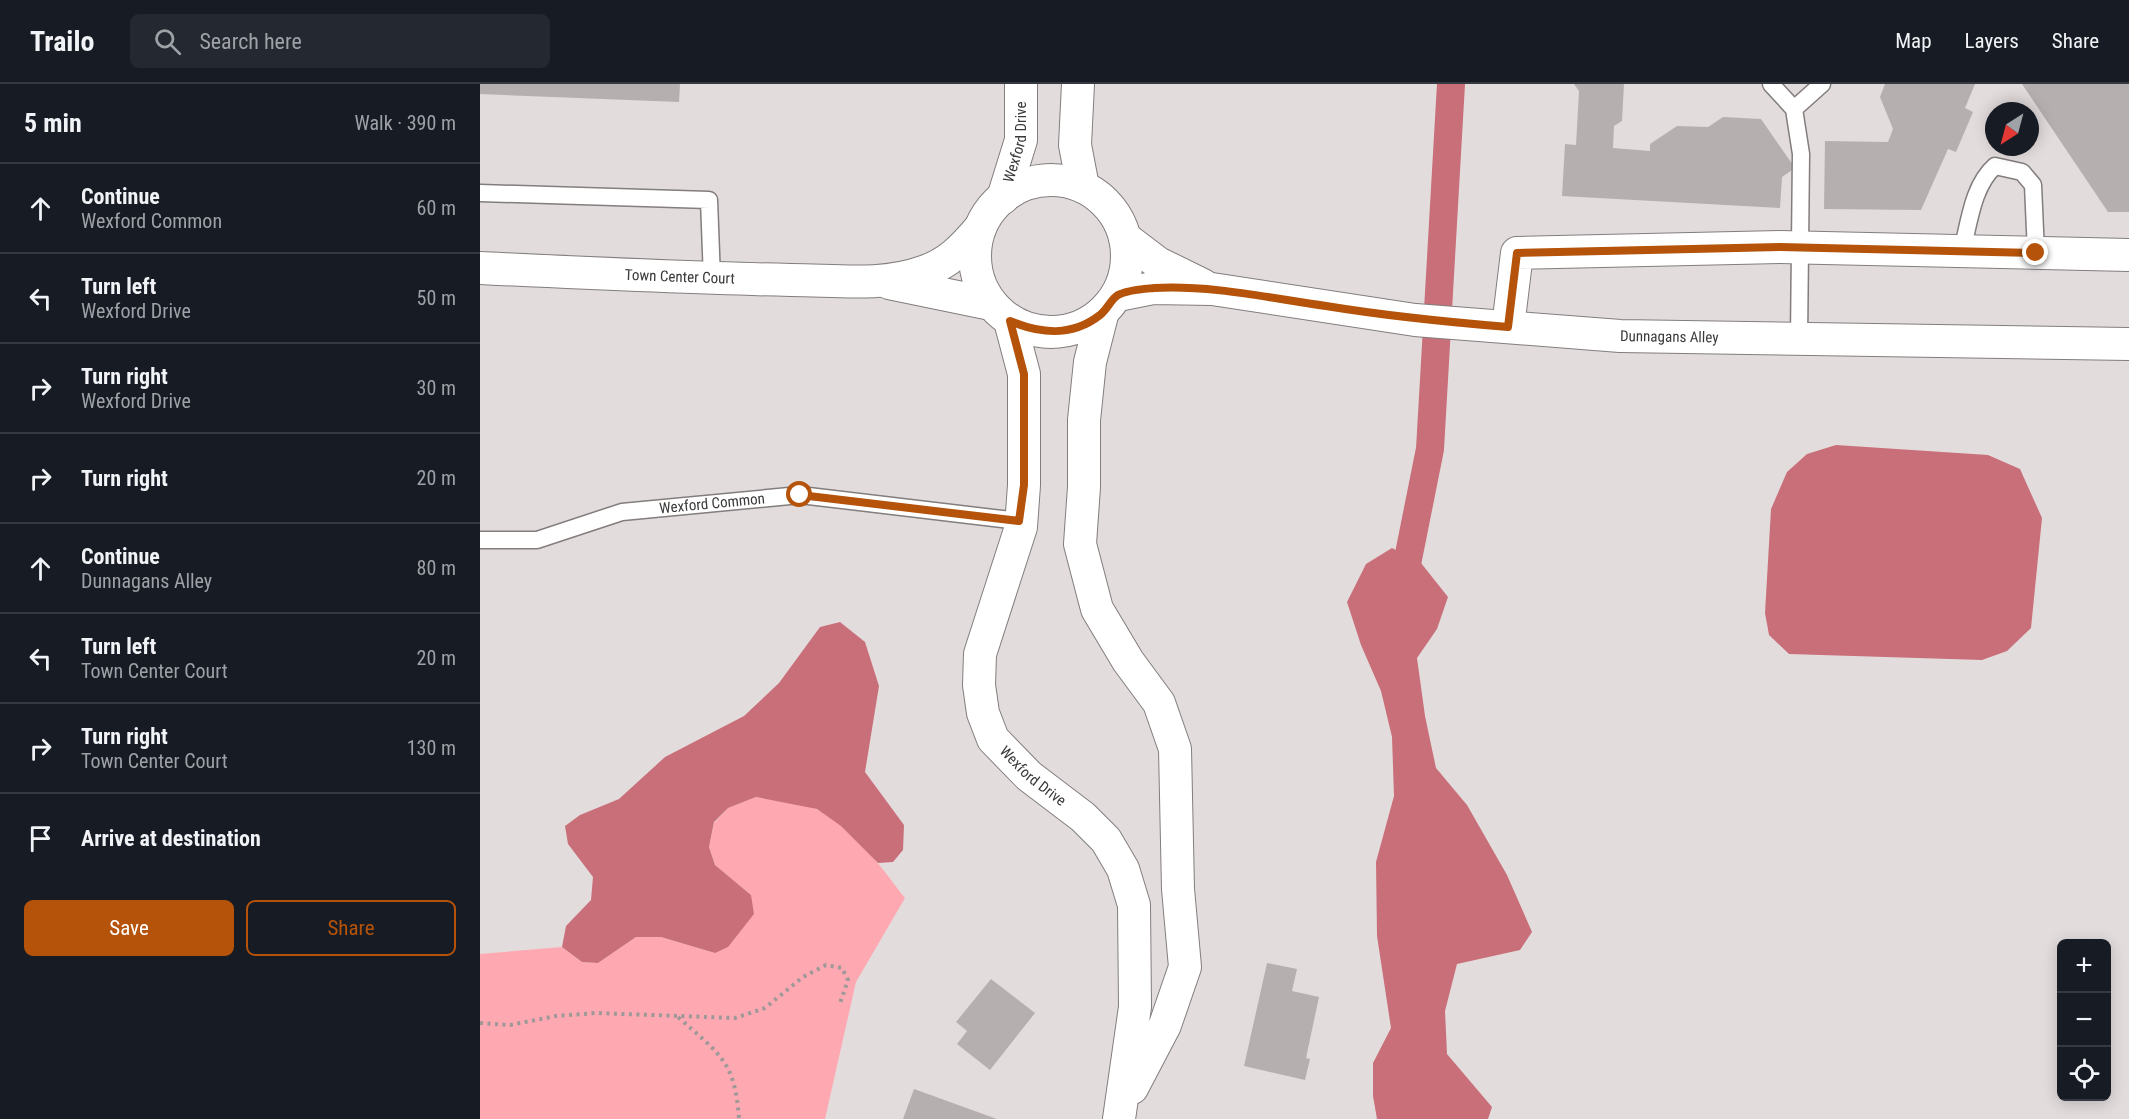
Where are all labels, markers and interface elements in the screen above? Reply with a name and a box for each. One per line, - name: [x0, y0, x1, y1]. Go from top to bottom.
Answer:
- search box: [130, 14, 550, 68]
- text: Trailo: [30, 25, 94, 58]
- icon: search: [151, 25, 184, 58]
- text: Search here: [199, 29, 302, 54]
- text: Map: [1895, 29, 1932, 53]
- text: Layers: [1965, 29, 2019, 53]
- text: Share: [2052, 29, 2099, 53]
- street label: Wexford Drive: [999, 102, 1030, 185]
- north arrow: [1985, 102, 2039, 156]
- text: 5 min: [24, 108, 82, 138]
- text: Walk · 390 m: [355, 111, 456, 135]
- text: Continue: [81, 184, 160, 209]
- icon: ahead: [24, 192, 57, 225]
- text: 60 m: [417, 196, 456, 220]
- text: Wexford Common: [81, 209, 222, 233]
- route end: [2022, 239, 2048, 265]
- street label: Town Center Court: [624, 266, 735, 288]
- text: Turn left: [81, 274, 156, 299]
- icon: left: [24, 282, 57, 315]
- text: 50 m: [417, 286, 456, 310]
- text: Wexford Drive: [81, 299, 191, 323]
- street label: Dunnagans Alley: [1620, 327, 1719, 347]
- text: Turn right: [81, 364, 168, 389]
- icon: right: [24, 372, 57, 405]
- text: 30 m: [417, 376, 456, 400]
- text: Wexford Drive: [81, 389, 191, 413]
- icon: right: [24, 462, 57, 495]
- text: Turn right: [81, 466, 168, 491]
- text: 20 m: [417, 466, 456, 490]
- route start: [786, 481, 812, 507]
- street label: Wexford Common: [659, 489, 766, 517]
- text: Continue: [81, 544, 160, 569]
- icon: ahead: [24, 552, 57, 585]
- text: 80 m: [417, 556, 456, 580]
- text: Dunnagans Alley: [81, 569, 212, 593]
- text: Turn left: [81, 634, 156, 659]
- icon: left: [24, 642, 57, 675]
- text: 20 m: [417, 646, 456, 670]
- text: Town Center Court: [81, 659, 228, 683]
- text: Turn right: [81, 724, 168, 749]
- icon: right: [24, 732, 57, 765]
- text: 130 m: [407, 736, 456, 760]
- street label: Wexford Drive: [996, 742, 1070, 810]
- text: Town Center Court: [81, 749, 228, 773]
- icon: arrive: [24, 822, 57, 855]
- text: Arrive at destination: [81, 826, 261, 851]
- button: Save: [24, 900, 234, 956]
- button: Share: [246, 900, 456, 956]
- map controls: [2057, 939, 2111, 1101]
- button: +: [2057, 939, 2111, 993]
- button: −: [2057, 993, 2111, 1047]
- button: locate: [2057, 1047, 2111, 1101]

